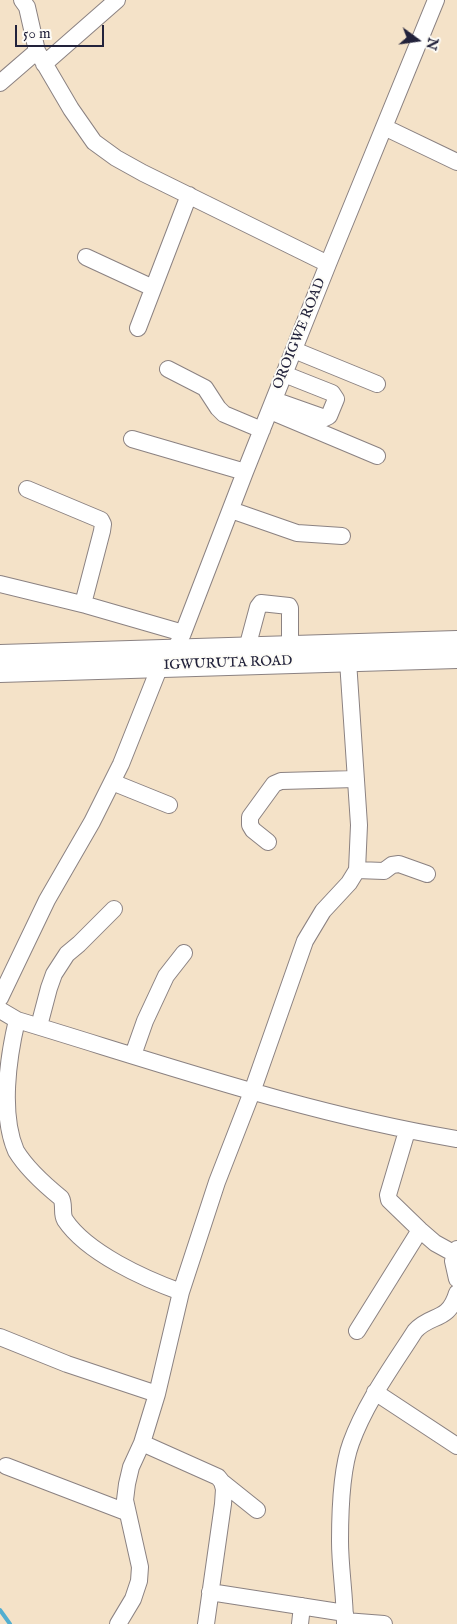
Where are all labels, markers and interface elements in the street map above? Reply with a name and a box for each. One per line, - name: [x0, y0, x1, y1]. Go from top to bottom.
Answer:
- scale bar: [18, 15, 106, 47]
- north arrow: [392, 15, 442, 65]
- text: 50 m: [23, 24, 51, 43]
- text: N: [421, 36, 442, 52]
- street label: OROIGWE ROAD: [270, 276, 330, 392]
- street label: IGWURUTA ROAD: [163, 653, 293, 675]

